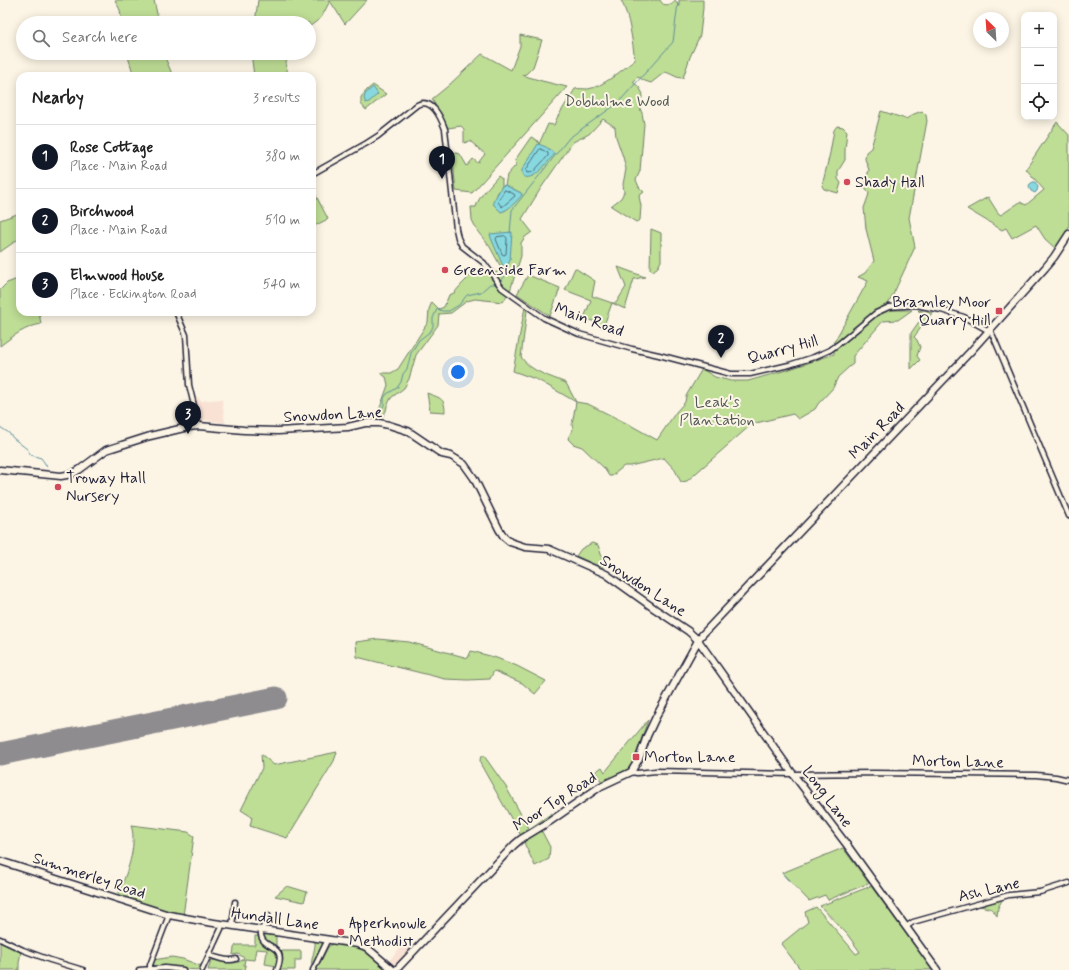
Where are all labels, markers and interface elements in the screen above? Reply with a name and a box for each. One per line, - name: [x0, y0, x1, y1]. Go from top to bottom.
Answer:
- north arrow: [973, 12, 1009, 48]
- map controls: [1021, 12, 1057, 120]
- button: +: [1021, 12, 1057, 48]
- search box: [16, 16, 316, 60]
- icon: search: [30, 27, 52, 49]
- text: Search here: [62, 28, 138, 48]
- button: −: [1021, 48, 1057, 84]
- button: locate: [1021, 84, 1057, 120]
- text: Nearby: [32, 87, 84, 109]
- text: 3 results: [253, 90, 300, 107]
- park label: Dobholme Wood: [564, 91, 670, 112]
- text: Rose Cottage: [70, 138, 153, 158]
- pin: 1: [429, 146, 455, 179]
- text: 1: [42, 148, 48, 165]
- text: 380 m: [265, 148, 300, 165]
- text: Place · Main Road: [70, 158, 167, 175]
- place label: Shady Hall: [855, 172, 925, 193]
- marker: Shady Hall: [842, 177, 852, 187]
- text: Birchwood: [70, 202, 134, 222]
- text: 2: [42, 212, 48, 229]
- text: 510 m: [265, 212, 300, 229]
- text: Place · Main Road: [70, 222, 167, 239]
- place label: Greenside Farm: [453, 260, 567, 281]
- marker: Greenside Farm: [440, 265, 450, 275]
- text: Elmwood House: [70, 266, 164, 286]
- text: 3: [42, 276, 48, 293]
- text: 540 m: [263, 276, 300, 293]
- text: Place · Eckington Road: [70, 286, 197, 303]
- place label: Bramley Moor Quarry Hill: [892, 292, 991, 331]
- street label: Main Road: [552, 298, 626, 342]
- marker: Bramley Moor Quarry Hill: [994, 306, 1004, 316]
- pin: 2: [708, 325, 734, 358]
- street label: Quarry Hill: [745, 330, 821, 370]
- your location: [448, 362, 468, 382]
- park label: Leak's Plantation: [679, 392, 755, 431]
- street label: Main Road: [844, 398, 910, 464]
- pin: 3: [175, 401, 201, 434]
- street label: Snowdon Lane: [283, 402, 383, 428]
- place label: Troway Hall Nursery: [66, 468, 146, 507]
- marker: Troway Hall Nursery: [53, 482, 63, 492]
- street label: Snowdon Lane: [596, 550, 690, 622]
- place label: Morton Lane: [644, 747, 736, 768]
- street label: Morton Lane: [912, 751, 1004, 773]
- marker: Morton Lane: [631, 752, 641, 762]
- street label: Long Lane: [796, 762, 857, 833]
- street label: Moor Top Road: [509, 767, 601, 837]
- street label: Summerley Road: [30, 848, 148, 904]
- street label: Ash Lane: [956, 873, 1022, 907]
- street label: Hundall Lane: [230, 902, 320, 936]
- place label: Apperknowle Methodist: [349, 913, 428, 952]
- marker: Apperknowle Methodist: [336, 927, 346, 937]

